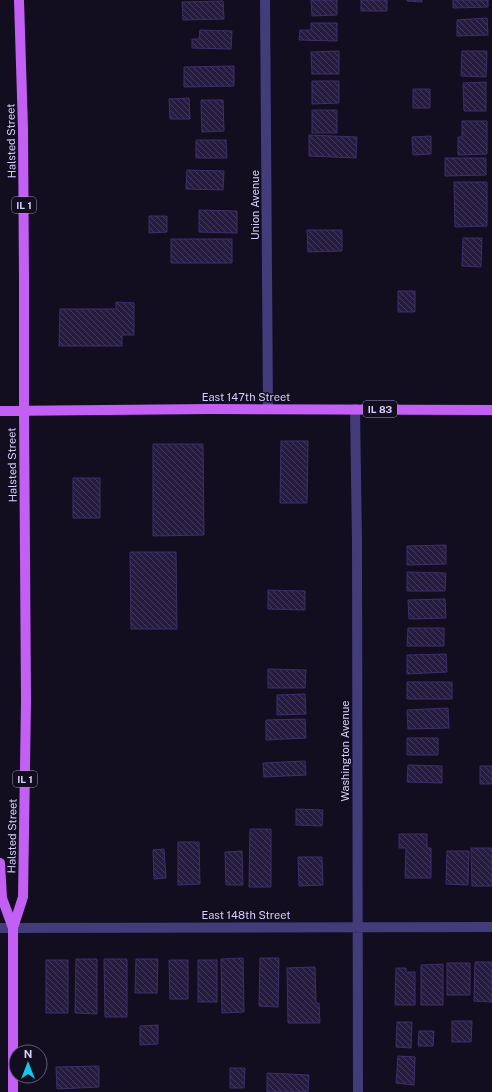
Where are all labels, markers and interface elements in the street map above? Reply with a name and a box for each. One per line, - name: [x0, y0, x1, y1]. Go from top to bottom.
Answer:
- street label: Halsted Street: [4, 103, 18, 179]
- street label: Union Avenue: [249, 170, 261, 240]
- road number: IL 1: [12, 197, 36, 213]
- street label: East 147th Street: [202, 391, 290, 403]
- road number: IL 83: [363, 401, 397, 417]
- street label: Halsted Street: [5, 427, 19, 503]
- street label: Washington Avenue: [339, 700, 351, 802]
- road number: IL 1: [13, 771, 37, 787]
- street label: Halsted Street: [5, 798, 19, 874]
- street label: East 148th Street: [201, 909, 291, 921]
- north arrow: [8, 1044, 48, 1084]
- text: N: [24, 1048, 32, 1060]

